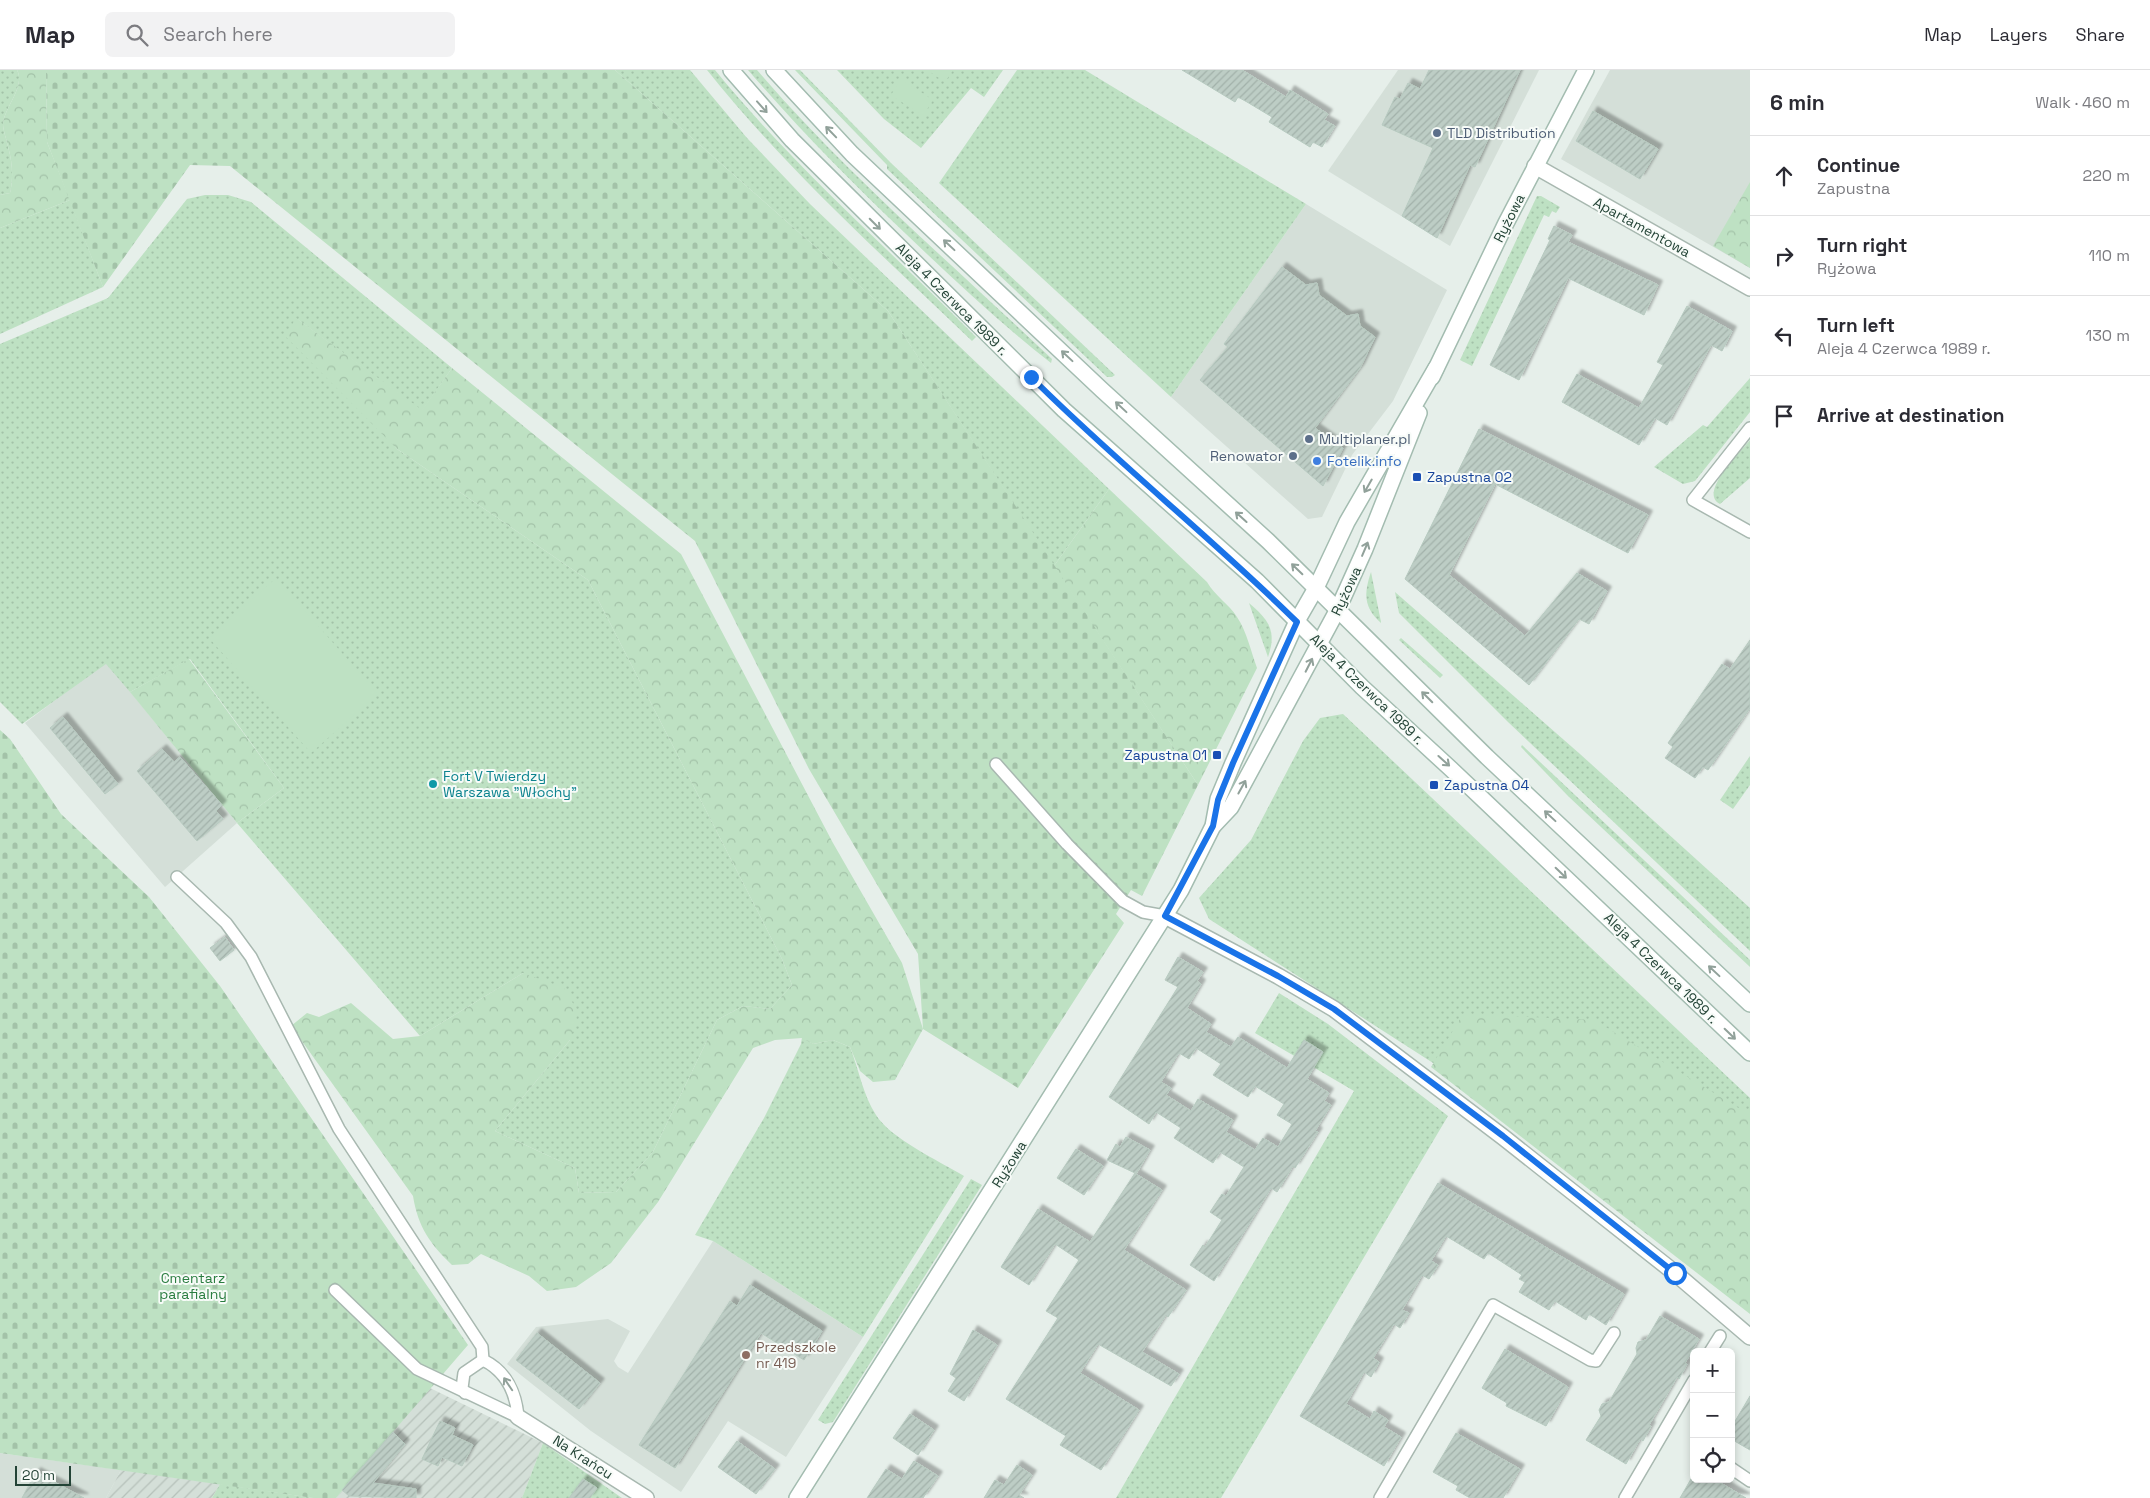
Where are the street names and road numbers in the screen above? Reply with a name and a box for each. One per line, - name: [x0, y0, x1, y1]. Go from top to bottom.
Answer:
- street label: Ryżowa: [1489, 191, 1529, 245]
- street label: Apartamentowa: [1590, 193, 1694, 261]
- street label: Aleja 4 Czerwca 1989 r.: [892, 239, 1012, 359]
- street label: Ryżowa: [1327, 564, 1365, 618]
- street label: Aleja 4 Czerwca 1989 r.: [1306, 630, 1428, 748]
- street label: Aleja 4 Czerwca 1989 r.: [1600, 909, 1722, 1027]
- street label: Ryżowa: [988, 1137, 1030, 1191]
- street label: Na Krańcu: [550, 1431, 616, 1483]

